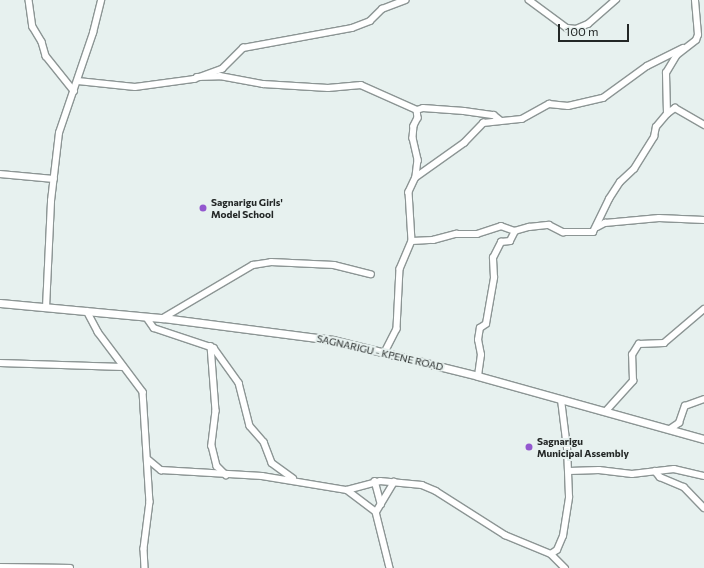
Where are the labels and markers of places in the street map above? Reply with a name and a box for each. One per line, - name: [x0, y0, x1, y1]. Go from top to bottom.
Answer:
- place label: Sagnarigu Girls' Model School: [211, 196, 283, 220]
- marker: Sagnarigu Girls' Model School: [198, 203, 208, 213]
- place label: Sagnarigu Municipal Assembly: [537, 435, 629, 458]
- marker: Sagnarigu Municipal Assembly: [524, 442, 534, 452]

